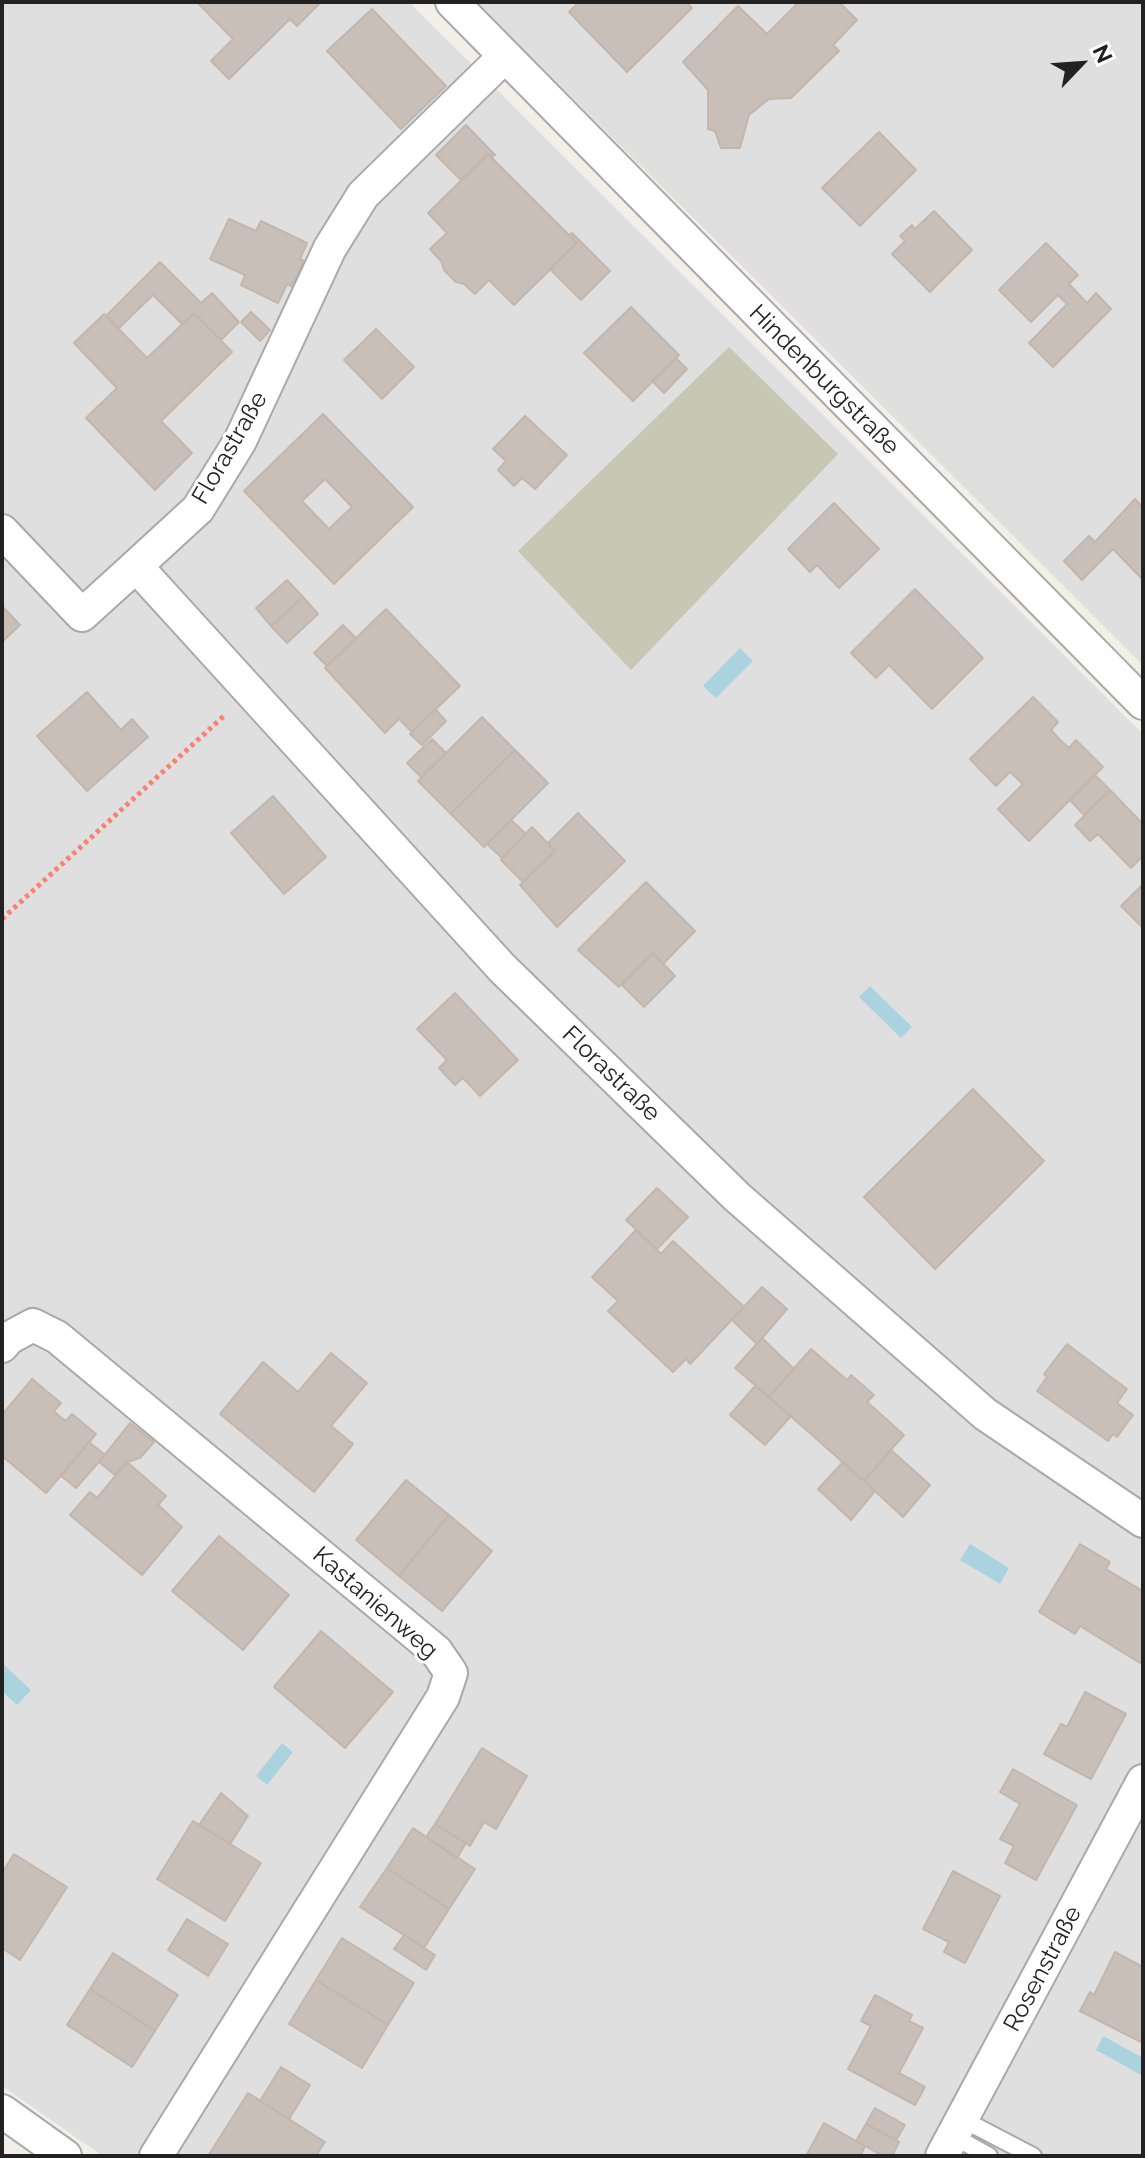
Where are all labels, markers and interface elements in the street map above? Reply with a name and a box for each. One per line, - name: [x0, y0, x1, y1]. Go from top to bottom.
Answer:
- north arrow: [1041, 24, 1121, 104]
- text: N: [1087, 41, 1118, 67]
- street label: Hindenburgstraße: [743, 299, 905, 461]
- street label: Florastraße: [186, 387, 274, 509]
- street label: Florastraße: [556, 1020, 666, 1128]
- street label: Kastanienweg: [307, 1541, 443, 1665]
- street label: Rosenstraße: [998, 1901, 1088, 2037]

